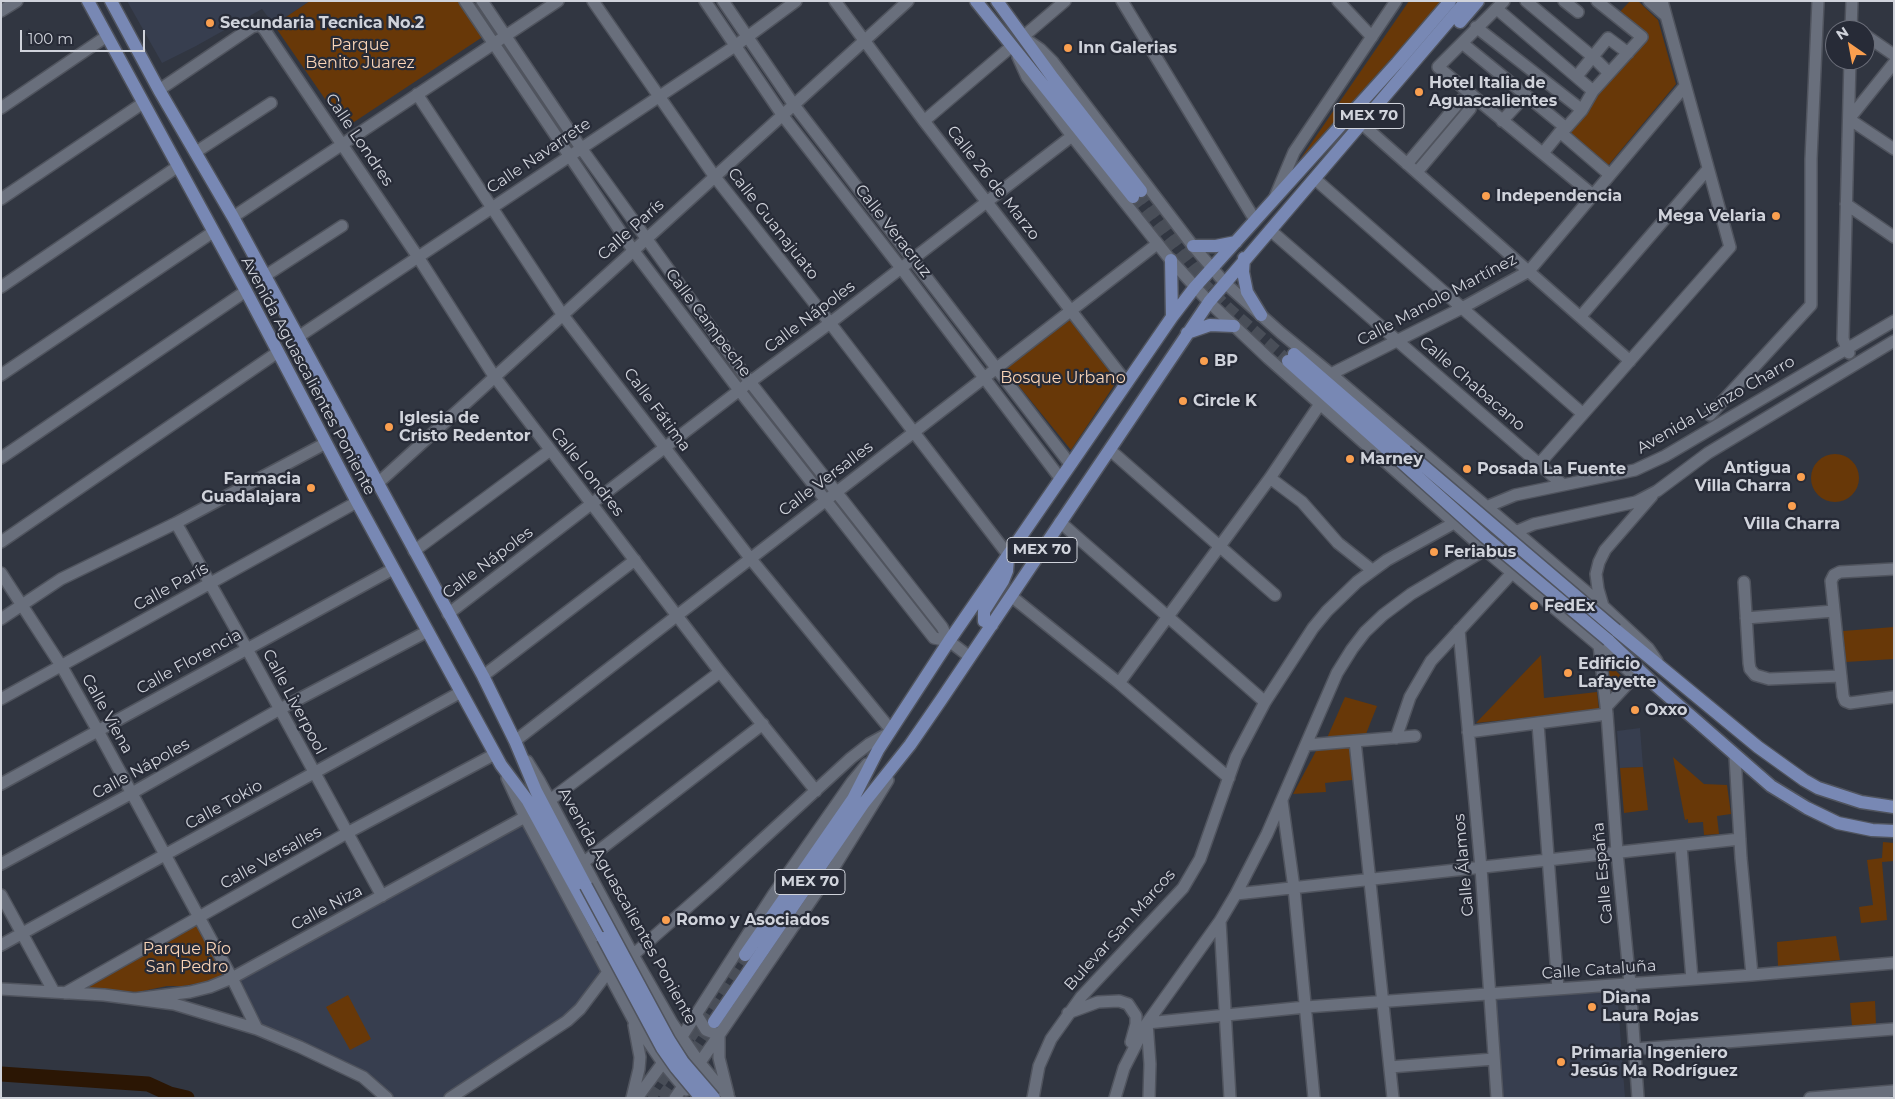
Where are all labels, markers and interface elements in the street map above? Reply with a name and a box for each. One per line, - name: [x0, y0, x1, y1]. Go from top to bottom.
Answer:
- place label: Secundaria Tecnica No.2: [220, 13, 424, 33]
- marker: Secundaria Tecnica No.2: [204, 17, 216, 29]
- scale bar: [22, 20, 148, 52]
- north arrow: [1825, 20, 1875, 70]
- text: N: [1833, 23, 1852, 44]
- text: 100 m: [28, 29, 73, 48]
- park label: Parque Benito Juarez: [305, 35, 415, 73]
- place label: Inn Galerias: [1078, 38, 1177, 58]
- marker: Inn Galerias: [1062, 42, 1074, 54]
- place label: Hotel Italia de Aguascalientes: [1429, 73, 1557, 111]
- marker: Hotel Italia de Aguascalientes: [1413, 86, 1425, 98]
- street label: Calle Londres: [321, 90, 397, 190]
- road number: MEX 70: [1334, 104, 1404, 128]
- street label: Calle Navarrete: [483, 114, 595, 198]
- street label: Calle 26 de Marzo: [942, 122, 1044, 244]
- street label: Calle Guanajuato: [723, 164, 823, 284]
- street label: Calle Veracruz: [851, 181, 935, 281]
- place label: Independencia: [1496, 186, 1622, 206]
- marker: Independencia: [1480, 190, 1492, 202]
- street label: Calle París: [594, 195, 668, 265]
- place label: Mega Velaria: [1658, 206, 1766, 226]
- marker: Mega Velaria: [1770, 210, 1782, 222]
- street label: Calle Manolo Martínez: [1354, 250, 1520, 350]
- street label: Avenida Aguascalientes Poniente: [237, 254, 379, 498]
- street label: Calle Campeche: [661, 265, 755, 381]
- street label: Calle Nápoles: [761, 277, 859, 357]
- street label: Calle Chabacano: [1415, 333, 1529, 435]
- place label: BP: [1214, 351, 1238, 371]
- street label: Avenida Lienzo Charro: [1634, 352, 1798, 458]
- marker: BP: [1198, 355, 1210, 367]
- street label: Calle Fátima: [619, 364, 695, 456]
- park label: Bosque Urbano: [1000, 368, 1126, 388]
- place label: Circle K: [1193, 391, 1257, 411]
- marker: Circle K: [1177, 395, 1189, 407]
- place label: Iglesia de Cristo Redentor: [399, 408, 531, 446]
- marker: Iglesia de Cristo Redentor: [383, 421, 395, 433]
- street label: Calle Londres: [546, 424, 628, 520]
- street label: Calle Versalles: [775, 437, 877, 521]
- place label: Marney: [1360, 449, 1423, 469]
- marker: Marney: [1344, 453, 1356, 465]
- place label: Antigua Villa Charra: [1695, 458, 1791, 496]
- place label: Posada La Fuente: [1477, 459, 1626, 479]
- marker: Posada La Fuente: [1461, 463, 1473, 475]
- place label: Farmacia Guadalajara: [201, 469, 301, 507]
- marker: Antigua Villa Charra: [1795, 471, 1807, 483]
- marker: Farmacia Guadalajara: [305, 482, 317, 494]
- marker: Villa Charra: [1786, 500, 1798, 512]
- place label: Villa Charra: [1744, 514, 1840, 534]
- street label: Calle Nápoles: [439, 523, 537, 603]
- road number: MEX 70: [1007, 538, 1077, 562]
- place label: Feriabus: [1444, 542, 1516, 562]
- marker: Feriabus: [1428, 546, 1440, 558]
- street label: Calle París: [130, 559, 212, 615]
- place label: FedEx: [1544, 596, 1595, 616]
- marker: FedEx: [1528, 600, 1540, 612]
- street label: Calle Florencia: [133, 625, 245, 699]
- street label: Calle Liverpool: [258, 646, 330, 758]
- place label: Edificio Lafayette: [1578, 654, 1656, 692]
- marker: Edificio Lafayette: [1562, 667, 1574, 679]
- street label: Calle Viena: [77, 671, 137, 757]
- place label: Oxxo: [1645, 700, 1688, 720]
- marker: Oxxo: [1629, 704, 1641, 716]
- street label: Calle Nápoles: [89, 734, 193, 804]
- street label: Calle Tokio: [182, 776, 266, 834]
- street label: Avenida Aguascalientes Poniente: [554, 784, 700, 1028]
- street label: Calle Álamos: [1450, 813, 1478, 917]
- street label: Calle España: [1589, 821, 1617, 925]
- street label: Calle Versalles: [217, 822, 325, 894]
- street label: Bulevar San Marcos: [1060, 865, 1180, 995]
- road number: MEX 70: [775, 870, 845, 894]
- street label: Calle Niza: [288, 881, 366, 935]
- place label: Romo y Asociados: [676, 910, 830, 930]
- marker: Romo y Asociados: [660, 914, 672, 926]
- park label: Parque Río San Pedro: [143, 939, 231, 977]
- street label: Calle Cataluña: [1541, 956, 1657, 984]
- place label: Diana Laura Rojas: [1602, 988, 1699, 1026]
- marker: Diana Laura Rojas: [1586, 1001, 1598, 1013]
- place label: Primaria Ingeniero Jesús Ma Rodríguez: [1571, 1043, 1738, 1081]
- marker: Primaria Ingeniero Jesús Ma Rodríguez: [1555, 1056, 1567, 1068]

